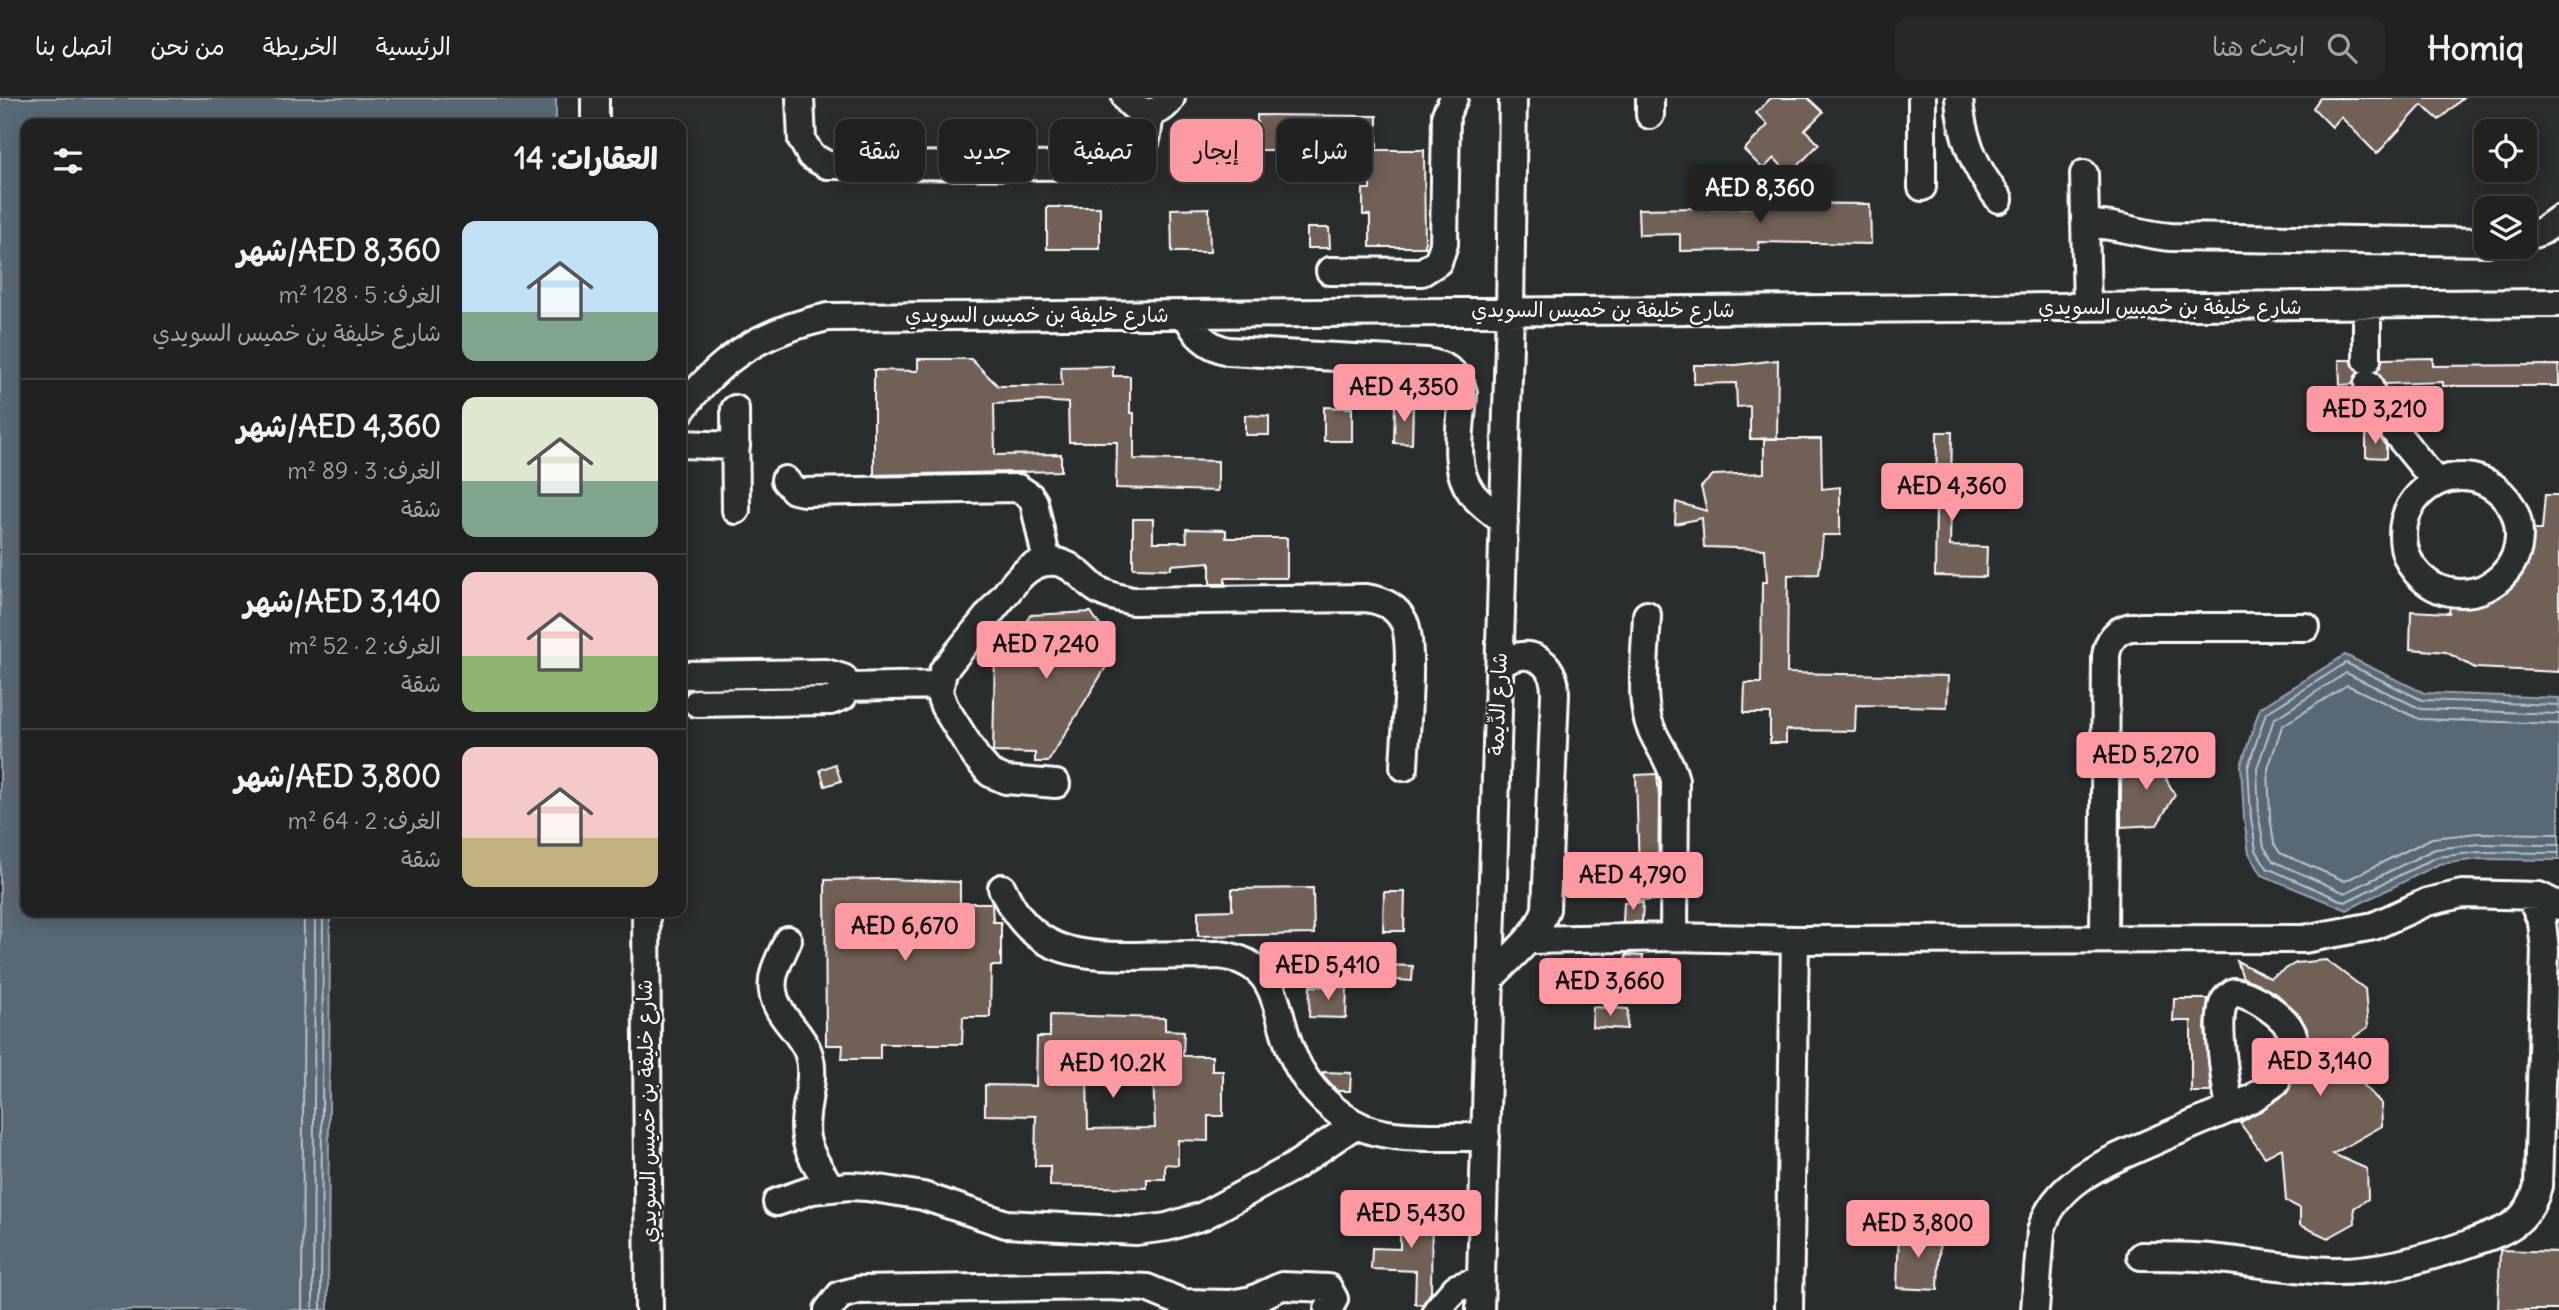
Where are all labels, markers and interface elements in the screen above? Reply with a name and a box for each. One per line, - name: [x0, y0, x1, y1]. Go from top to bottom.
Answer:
- search box: [1895, 17, 2385, 80]
- text: Homiq: [2427, 27, 2524, 69]
- icon: search: [2323, 29, 2361, 67]
- text: ابحث هنا: [2212, 30, 2305, 63]
- text: اتصل بنا: [35, 31, 113, 61]
- text: من نحن: [151, 31, 225, 61]
- text: الخريطة: [263, 31, 338, 61]
- text: الرئيسية: [376, 31, 451, 61]
- chip: شقة: [835, 119, 925, 182]
- chip: جديد: [939, 119, 1036, 182]
- chip: تصفية: [1050, 119, 1156, 182]
- chip: إيجار: [1170, 119, 1263, 182]
- chip: شراء: [1277, 119, 1372, 182]
- map controls: [2474, 119, 2537, 259]
- button: locate: [2474, 119, 2537, 182]
- text: العقارات: 14: [514, 139, 658, 177]
- icon: filters: [49, 142, 87, 180]
- pin: AED 8,360: [1680, 166, 1840, 225]
- text: AED 8,360: [1705, 173, 1815, 202]
- button: layers: [2474, 196, 2537, 259]
- text: AED 8,360/شهر: [237, 231, 441, 269]
- icon: home: [518, 249, 602, 333]
- text: الغرف: 5 · 128 m²: [279, 280, 441, 309]
- street label: شارع خليفة بن خميس السويدي: [2038, 293, 2302, 322]
- street label: شارع خليفة بن خميس السويدي: [1471, 296, 1735, 325]
- street label: شارع خليفة بن خميس السويدي: [905, 301, 1169, 330]
- text: شارع خليفة بن خميس السويدي: [153, 318, 441, 347]
- pin: AED 4,350: [1324, 364, 1484, 424]
- text: AED 4,350: [1349, 372, 1459, 401]
- pin: AED 3,210: [2295, 386, 2455, 446]
- text: AED 3,210: [2323, 394, 2427, 423]
- text: AED 4,360/شهر: [237, 407, 441, 445]
- icon: home: [518, 425, 602, 509]
- text: الغرف: 3 · 89 m²: [287, 456, 441, 485]
- pin: AED 4,360: [1872, 464, 2032, 523]
- text: AED 4,360: [1897, 471, 2007, 500]
- text: شقة: [401, 494, 441, 523]
- text: AED 3,140/شهر: [244, 582, 441, 620]
- icon: home: [518, 600, 602, 684]
- pin: AED 7,240: [966, 622, 1126, 681]
- text: AED 7,240: [993, 629, 1099, 658]
- text: الغرف: 2 · 52 m²: [289, 631, 441, 660]
- street label: شارع الدِّيمة: [1482, 652, 1515, 756]
- text: شقة: [401, 669, 441, 698]
- pin: AED 5,270: [2066, 732, 2226, 792]
- text: AED 5,270: [2092, 740, 2200, 769]
- text: AED 3,800/شهر: [235, 757, 441, 795]
- icon: home: [518, 775, 602, 859]
- text: الغرف: 2 · 64 m²: [288, 806, 441, 835]
- text: شقة: [401, 844, 441, 873]
- pin: AED 4,790: [1553, 852, 1713, 912]
- text: AED 4,790: [1579, 860, 1687, 889]
- pin: AED 6,670: [825, 904, 985, 963]
- text: AED 6,670: [851, 911, 959, 940]
- pin: AED 5,410: [1248, 942, 1408, 1002]
- text: AED 5,410: [1275, 950, 1381, 979]
- pin: AED 3,660: [1530, 958, 1690, 1018]
- text: AED 3,660: [1555, 966, 1665, 995]
- street label: شارع خليفة بن خميس السويدي: [631, 979, 664, 1243]
- pin: AED 3,140: [2240, 1038, 2400, 1098]
- pin: AED 10.2K: [1033, 1040, 1193, 1100]
- text: AED 3,140: [2268, 1046, 2372, 1075]
- text: AED 10.2K: [1060, 1048, 1166, 1077]
- pin: AED 5,430: [1331, 1190, 1491, 1250]
- text: AED 5,430: [1356, 1198, 1466, 1227]
- pin: AED 3,800: [1838, 1200, 1998, 1260]
- text: AED 3,800: [1862, 1208, 1974, 1237]

